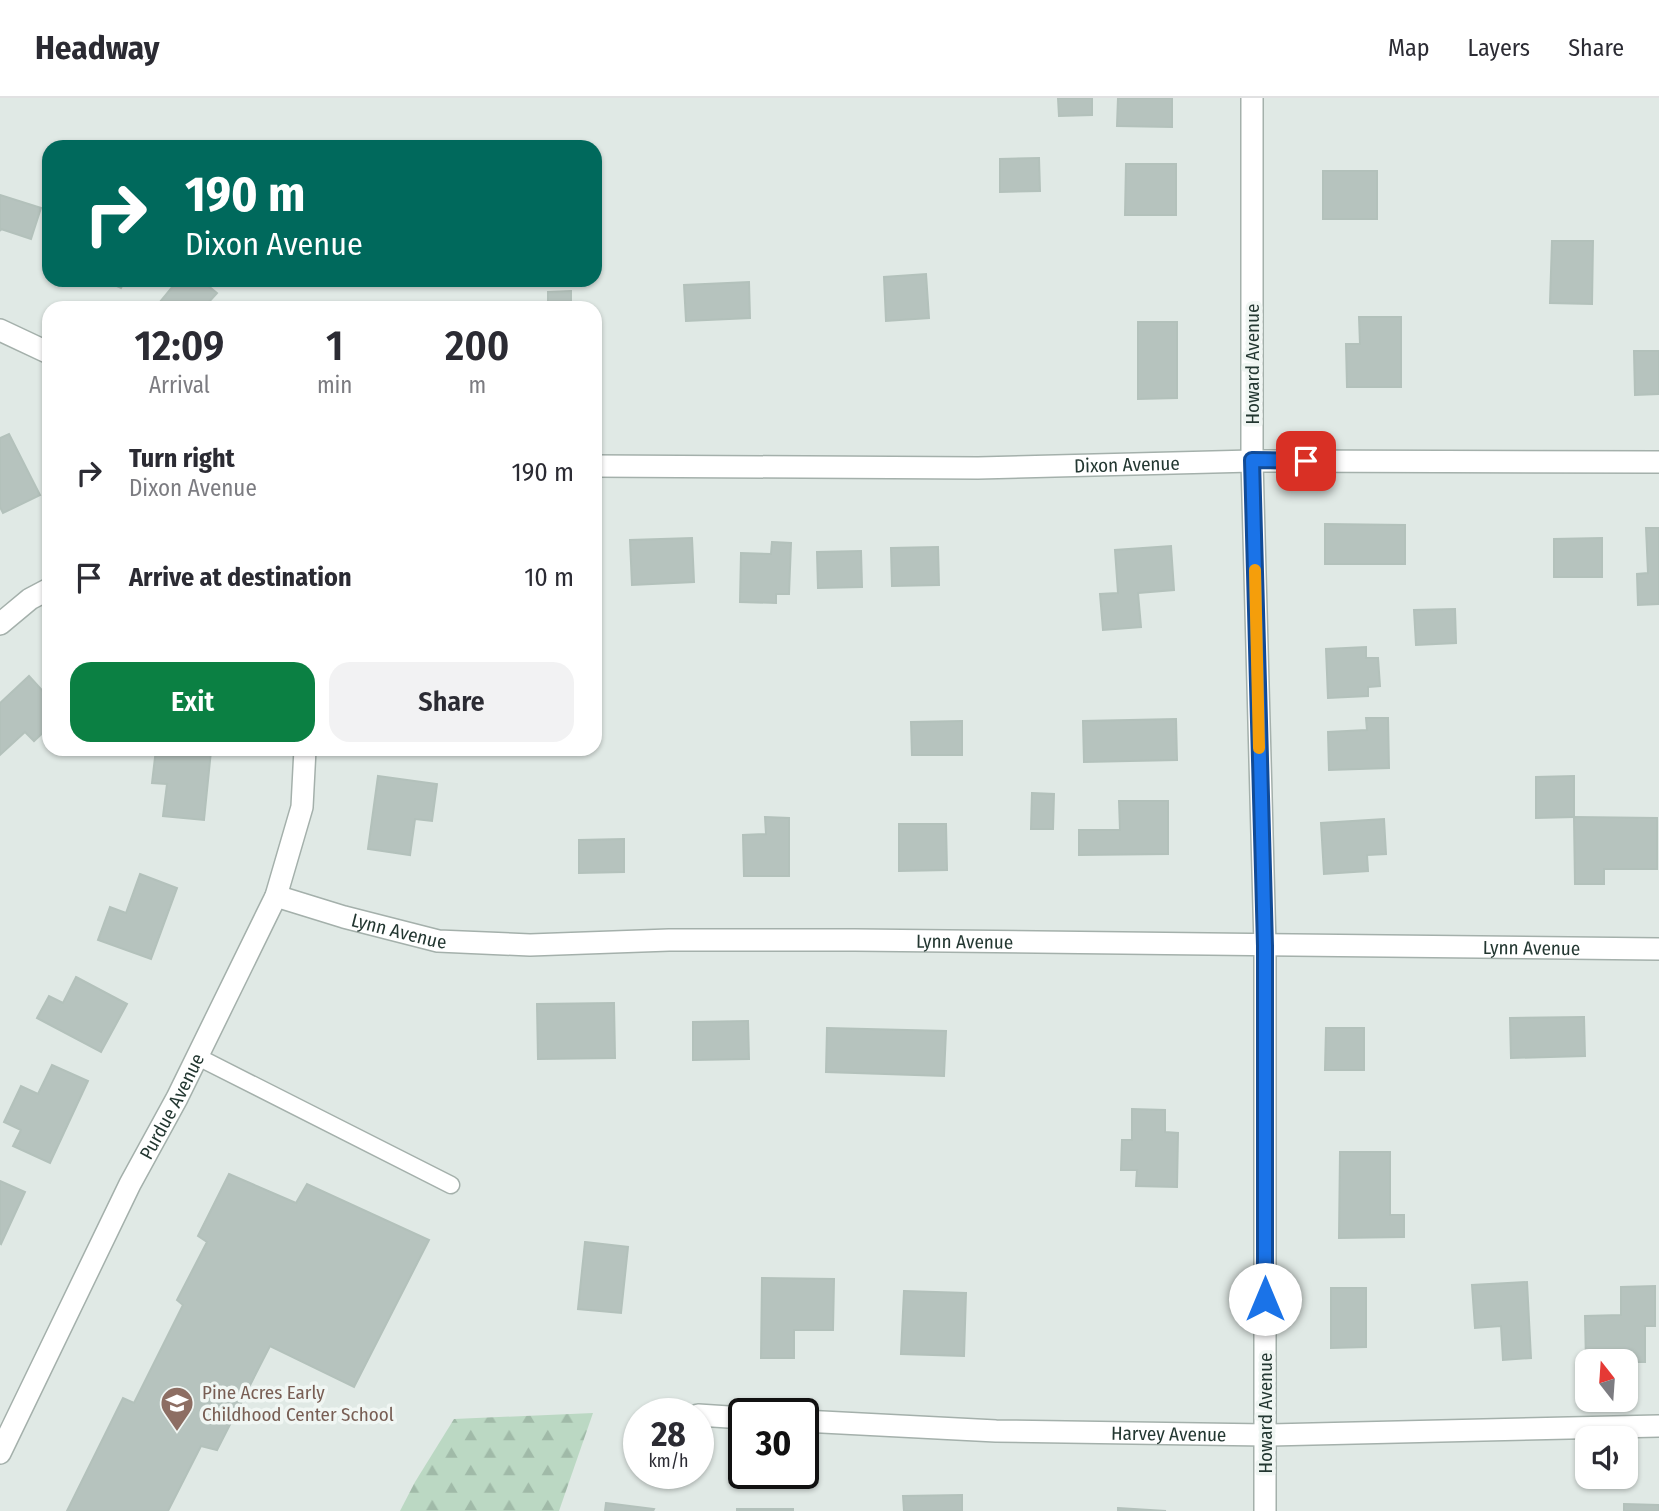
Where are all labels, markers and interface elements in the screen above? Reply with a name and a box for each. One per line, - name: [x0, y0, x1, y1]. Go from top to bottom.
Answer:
- text: Headway: [35, 28, 159, 68]
- text: Map: [1388, 34, 1430, 62]
- text: Layers: [1468, 34, 1530, 62]
- text: Share: [1568, 34, 1624, 62]
- text: 190 m: [185, 165, 305, 224]
- icon: right: [70, 168, 161, 259]
- text: Dixon Avenue: [185, 225, 363, 263]
- street label: Howard Avenue: [1241, 304, 1264, 424]
- text: 12:09: [134, 321, 224, 371]
- text: 1: [326, 321, 343, 371]
- text: 200: [445, 321, 510, 371]
- text: Arrival: [149, 371, 210, 399]
- text: min: [317, 371, 352, 399]
- text: m: [468, 371, 486, 399]
- pin: [1276, 431, 1336, 491]
- icon: arrive: [1287, 442, 1325, 480]
- text: Turn right: [129, 443, 235, 474]
- street label: Dixon Avenue: [1074, 451, 1180, 477]
- icon: right: [70, 454, 108, 492]
- text: 190 m: [512, 457, 574, 488]
- text: Dixon Avenue: [129, 474, 257, 502]
- icon: arrive: [70, 559, 108, 597]
- text: Arrive at destination: [129, 562, 352, 593]
- text: 10 m: [524, 562, 574, 593]
- button: Exit: [70, 662, 315, 742]
- button: Share: [329, 662, 574, 742]
- street label: Lynn Avenue: [349, 908, 447, 953]
- street label: Lynn Avenue: [916, 929, 1013, 953]
- street label: Lynn Avenue: [1483, 936, 1580, 960]
- street label: Purdue Avenue: [134, 1049, 209, 1163]
- position arrow: [1228, 1262, 1302, 1336]
- north arrow: [1575, 1349, 1638, 1412]
- map controls: [1575, 1349, 1638, 1489]
- street label: Howard Avenue: [1254, 1353, 1277, 1473]
- place label: Pine Acres Early Childhood Center School: [202, 1381, 394, 1426]
- school or university icon: Pine Acres Early Childhood Center School: [158, 1384, 196, 1433]
- speed limit sign: 30: [728, 1398, 819, 1489]
- text: 28: [651, 1413, 686, 1455]
- street label: Harvey Avenue: [1111, 1421, 1227, 1446]
- button: sound: [1575, 1426, 1638, 1489]
- text: km/h: [648, 1450, 689, 1472]

